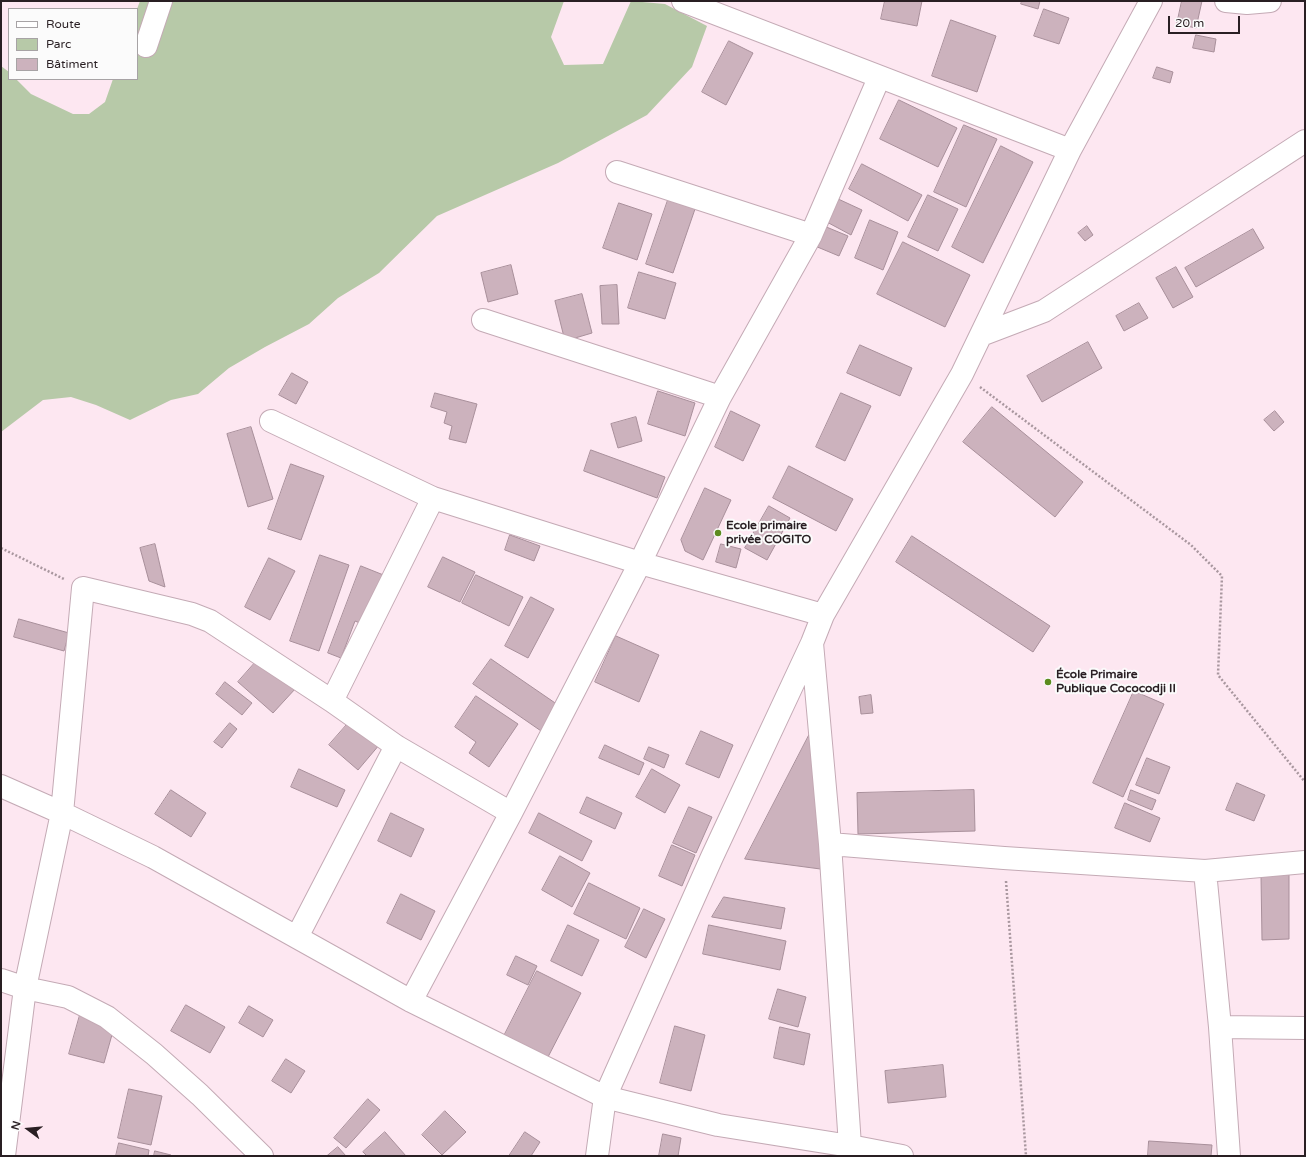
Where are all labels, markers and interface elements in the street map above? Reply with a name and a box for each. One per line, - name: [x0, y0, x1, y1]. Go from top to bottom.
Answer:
- legend: [8, 8, 138, 80]
- scale bar: [1170, 8, 1242, 34]
- text: 20 m: [1175, 16, 1204, 30]
- text: Route: [46, 17, 80, 31]
- text: Parc: [46, 37, 71, 51]
- text: Bâtiment: [46, 57, 98, 71]
- place label: Ecole primaire privée COGITO: [726, 519, 811, 547]
- marker: Ecole primaire privée COGITO: [713, 528, 723, 538]
- place label: École Primaire Publique Cococodji II: [1056, 668, 1176, 696]
- marker: École Primaire Publique Cococodji II: [1043, 677, 1053, 687]
- north arrow: [8, 1109, 48, 1149]
- text: N: [9, 1120, 23, 1132]

